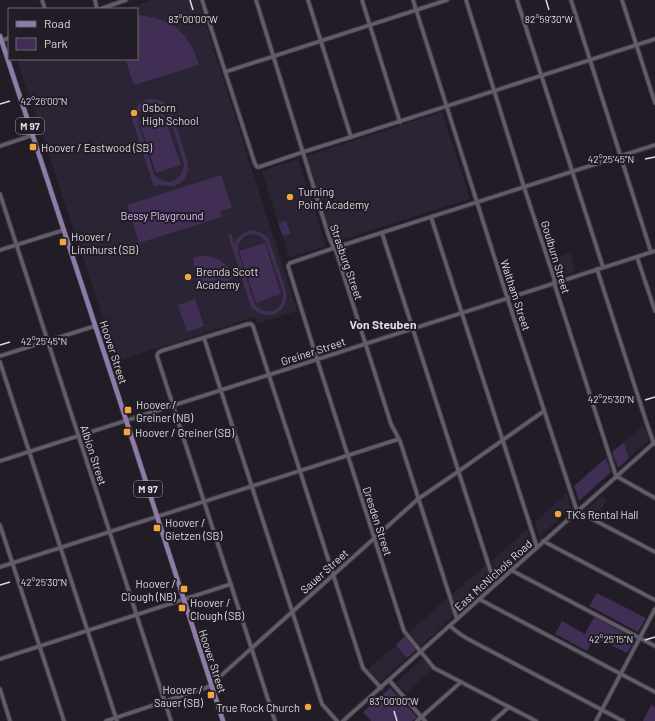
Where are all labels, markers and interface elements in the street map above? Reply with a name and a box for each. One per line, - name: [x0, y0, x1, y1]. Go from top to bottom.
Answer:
- legend: [8, 8, 138, 60]
- text: 83°00'00"W: [168, 13, 218, 25]
- text: 82°59'30"W: [525, 13, 573, 25]
- text: Road: [44, 16, 71, 30]
- text: Park: [44, 36, 68, 50]
- text: 42°26'00"N: [20, 95, 68, 107]
- place label: Osborn High School: [142, 101, 199, 127]
- marker: Osborn High School: [129, 108, 139, 118]
- road number: M 97: [16, 118, 44, 134]
- place label: Hoover / Eastwood (SB): [41, 141, 152, 154]
- marker: Hoover / Eastwood (SB): [28, 142, 38, 152]
- text: 42°25'45"N: [588, 153, 634, 165]
- place label: Turning Point Academy: [298, 185, 369, 211]
- marker: Turning Point Academy: [285, 192, 295, 202]
- park label: Bessy Playground: [120, 209, 204, 222]
- street label: Goulburn Street: [539, 219, 573, 295]
- street label: Strasburg Street: [328, 222, 366, 302]
- place label: Hoover / Linnhurst (SB): [71, 230, 138, 256]
- marker: Hoover / Linnhurst (SB): [58, 237, 68, 247]
- street label: Waltham Street: [498, 258, 534, 332]
- place label: Brenda Scott Academy: [196, 265, 258, 291]
- marker: Brenda Scott Academy: [183, 272, 193, 282]
- district label: Von Steuben: [350, 317, 416, 331]
- street label: Hoover Street: [98, 319, 130, 385]
- street label: Greiner Street: [279, 334, 347, 368]
- text: 42°25'45"N: [21, 335, 67, 347]
- text: 42°25'30"N: [588, 393, 634, 405]
- place label: Hoover / Greiner (NB): [136, 398, 193, 424]
- marker: Hoover / Greiner (NB): [123, 405, 133, 415]
- street label: Albion Street: [78, 423, 110, 487]
- place label: Hoover / Greiner (SB): [135, 426, 234, 439]
- marker: Hoover / Greiner (SB): [122, 427, 132, 437]
- road number: M 97: [134, 481, 162, 497]
- street label: Dresden Street: [361, 485, 395, 557]
- place label: TK's Rental Hall: [566, 508, 638, 521]
- marker: TK's Rental Hall: [553, 509, 563, 519]
- place label: Hoover / Gietzen (SB): [165, 516, 222, 542]
- marker: Hoover / Gietzen (SB): [152, 523, 162, 533]
- street label: East McNichols Road: [452, 537, 534, 613]
- street label: Sauer Street: [297, 546, 351, 596]
- text: 42°25'30"N: [21, 576, 67, 588]
- place label: Hoover / Clough (NB): [121, 577, 176, 603]
- marker: Hoover / Clough (NB): [179, 584, 189, 594]
- place label: Hoover / Clough (SB): [190, 596, 244, 622]
- marker: Hoover / Clough (SB): [177, 603, 187, 613]
- street label: Hoover Street: [197, 628, 229, 694]
- text: 42°25'15"N: [589, 633, 633, 645]
- place label: Hoover / Sauer (SB): [154, 683, 203, 709]
- marker: Hoover / Sauer (SB): [206, 690, 216, 700]
- text: 83°00'00"W: [369, 695, 419, 707]
- place label: True Rock Church: [216, 701, 300, 714]
- marker: True Rock Church: [303, 702, 313, 712]

